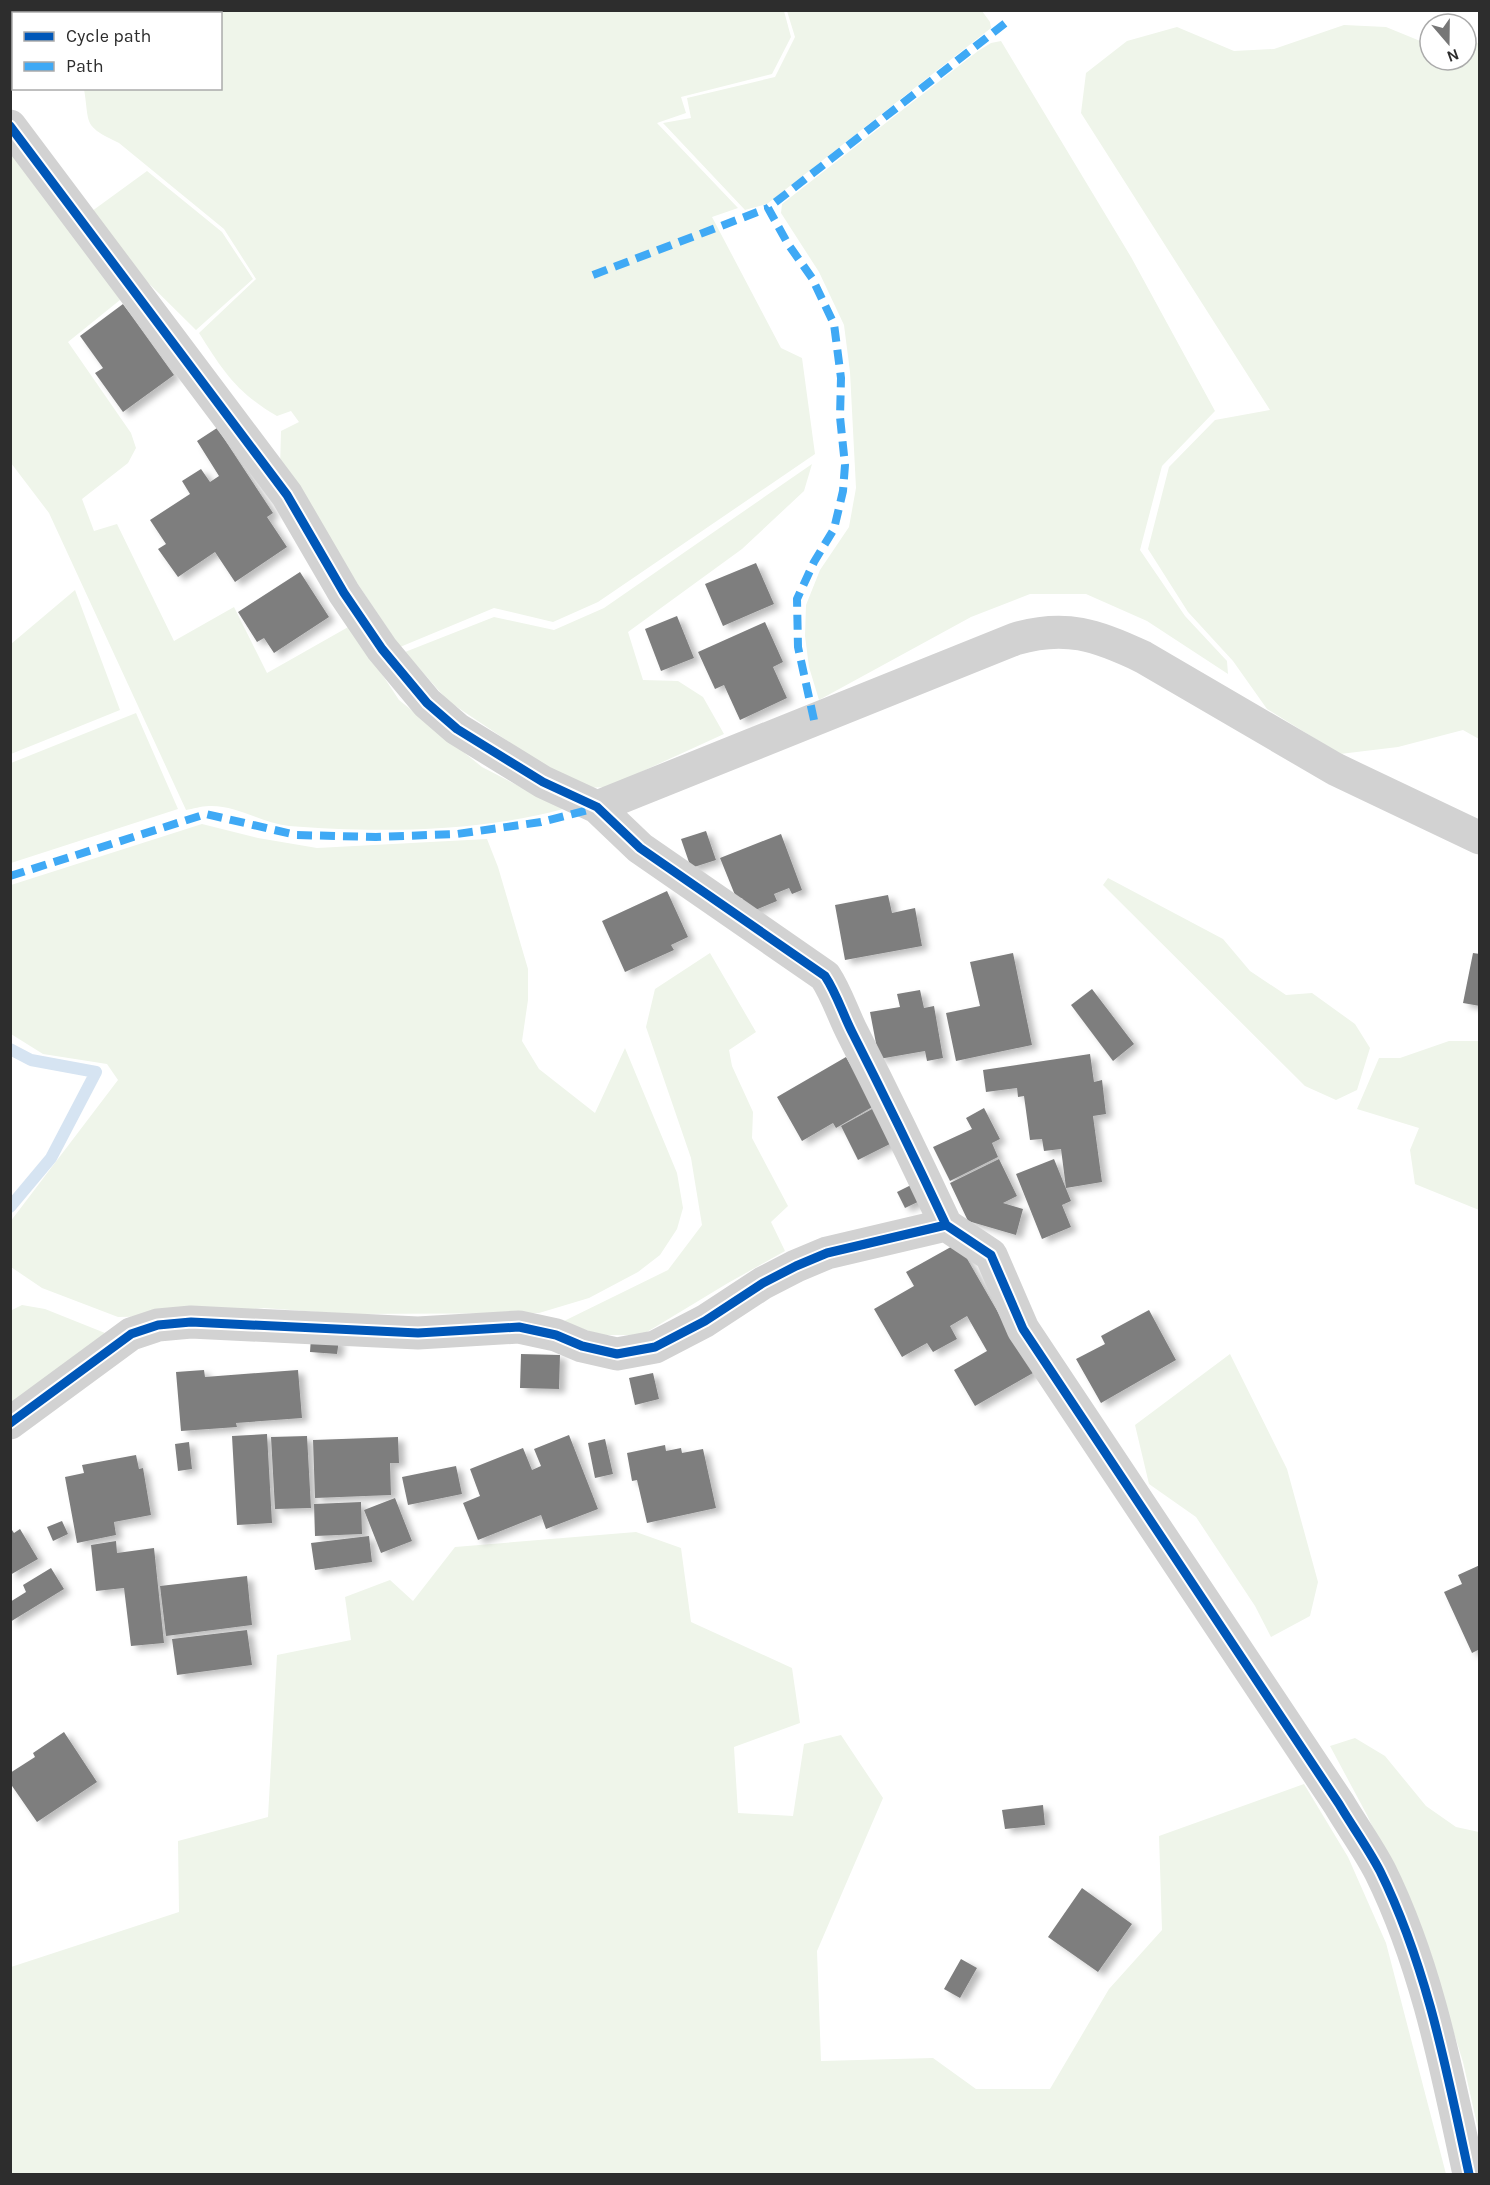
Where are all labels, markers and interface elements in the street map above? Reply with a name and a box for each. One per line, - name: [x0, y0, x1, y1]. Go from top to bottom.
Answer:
- legend: [12, 12, 222, 90]
- north arrow: [1418, 12, 1478, 72]
- text: Cycle path: [66, 25, 151, 47]
- text: N: [1444, 45, 1462, 67]
- text: Path: [66, 55, 104, 77]

